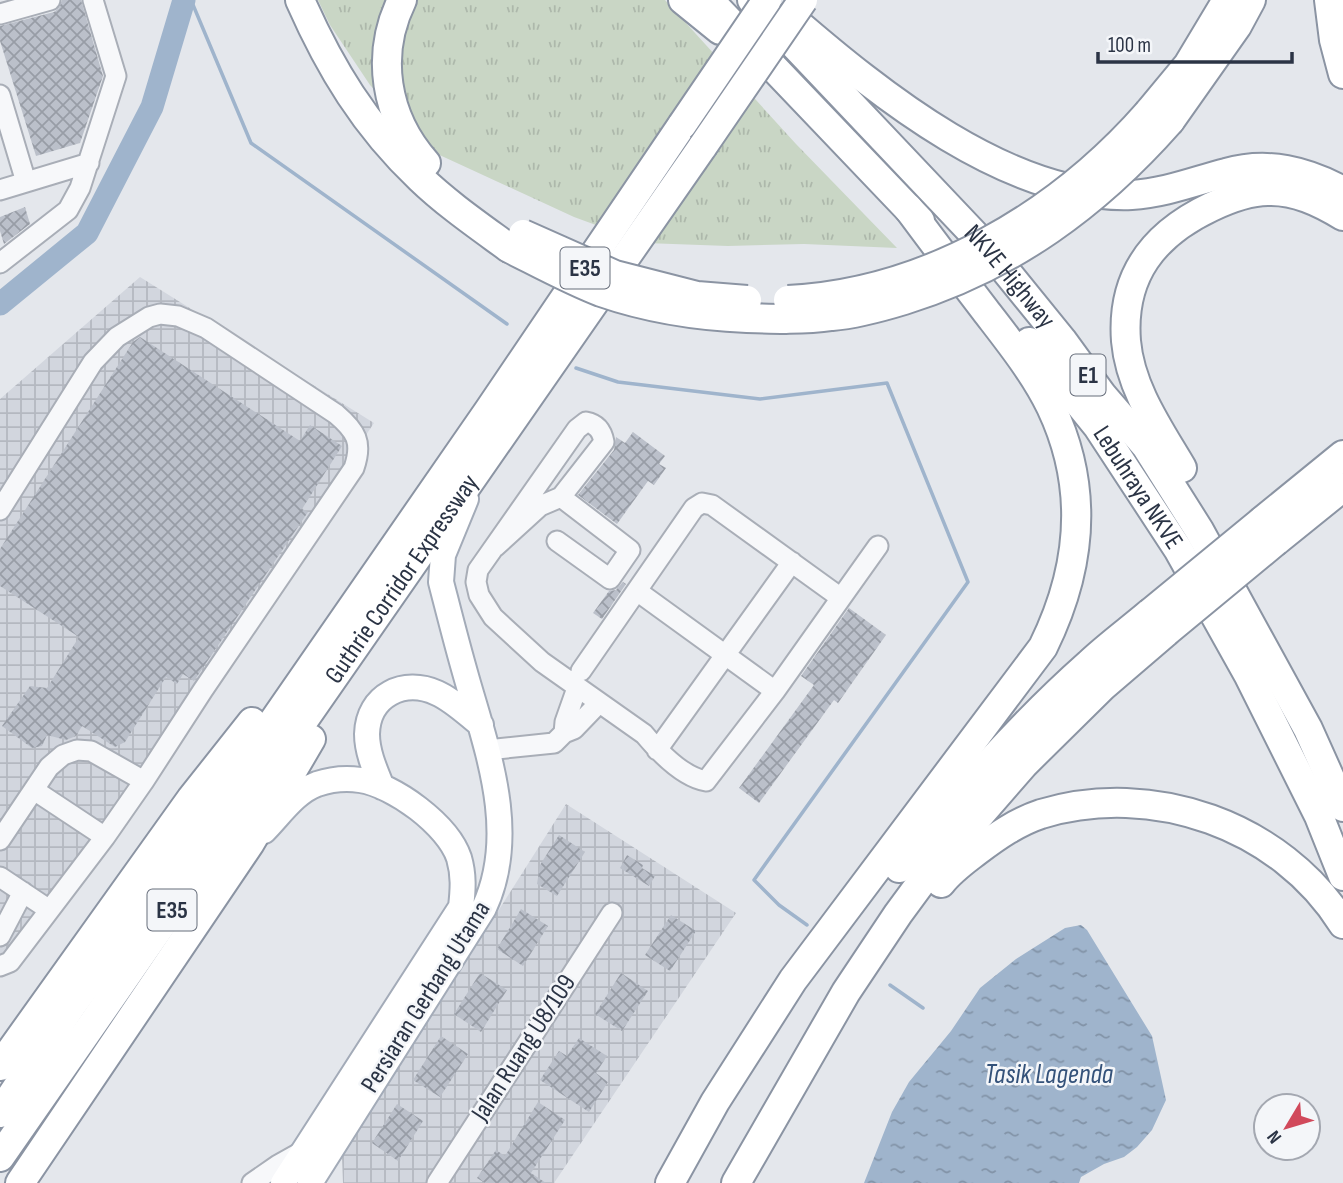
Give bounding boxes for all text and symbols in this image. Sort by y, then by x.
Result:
scale bar [1098,21,1292,65]
text: 100 m [1108,33,1151,58]
street label: NKVE Highway [958,218,1062,335]
road number: E35 [560,247,610,288]
road number: E1 [1070,354,1106,396]
street label: Lebuhraya NKVE [1086,420,1189,555]
street label: Guthrie Corridor Expressway [319,469,485,689]
road number: E35 [148,890,196,930]
street label: Persiaran Gerbang Utama [355,896,497,1098]
street label: Jalan Ruang U8/109 [465,969,583,1128]
water label: Tasik Lagenda [985,1058,1114,1091]
north arrow [1252,1092,1322,1162]
text: N [1263,1125,1287,1148]

